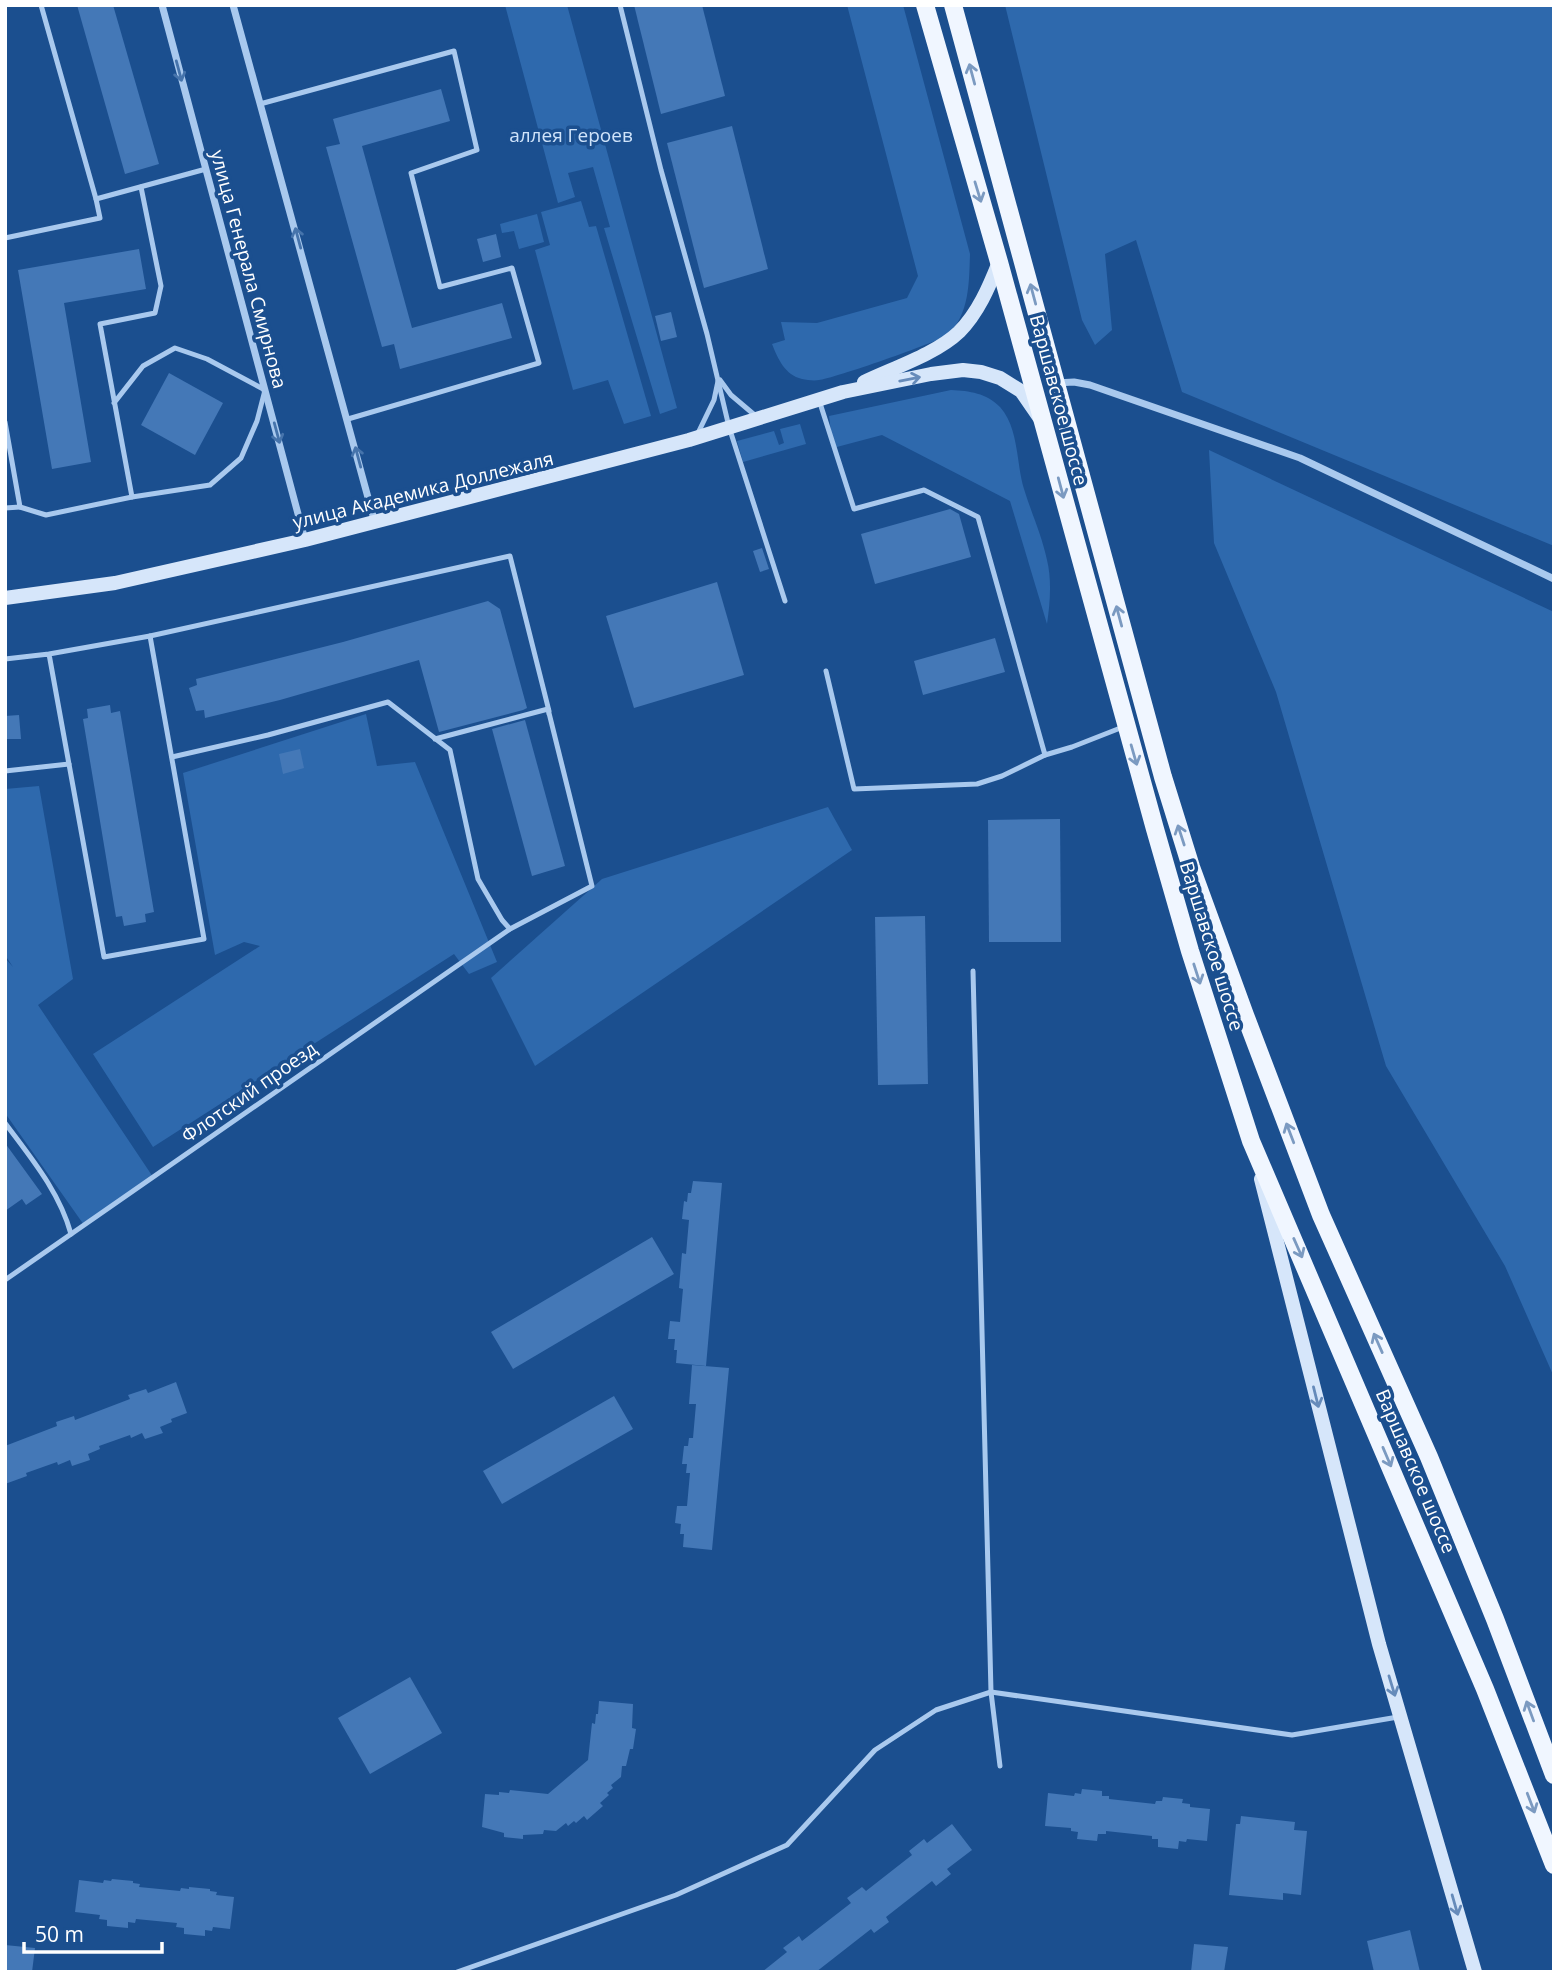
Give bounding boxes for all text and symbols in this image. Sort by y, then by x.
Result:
one-way arrow [174,60,187,82]
one-way arrow [965,63,978,86]
park label: аллея Героев [509,122,633,148]
street label: улица Генерала Смирнова [205,147,293,391]
one-way arrow [972,181,985,203]
one-way arrow [290,227,303,249]
one-way arrow [1025,283,1038,305]
street label: Варшавское шоссе [1024,312,1094,488]
one-way arrow [898,371,921,385]
one-way arrow [271,421,284,444]
street label: улица Академика Доллежаля [290,445,556,535]
one-way arrow [351,446,364,469]
one-way arrow [1055,477,1068,499]
one-way arrow [1112,605,1125,628]
one-way arrow [1128,743,1141,766]
one-way arrow [1174,824,1187,846]
street label: Варшавское шоссе [1174,858,1250,1034]
one-way arrow [1192,962,1205,984]
street label: Флотский проезд [176,1035,322,1149]
one-way arrow [1282,1123,1295,1145]
one-way arrow [1292,1237,1305,1258]
one-way arrow [1371,1333,1384,1354]
one-way arrow [1310,1385,1323,1408]
street label: Варшавское шоссе [1370,1385,1462,1557]
one-way arrow [1382,1446,1395,1468]
one-way arrow [1386,1675,1399,1697]
one-way arrow [1523,1701,1535,1723]
one-way arrow [1525,1792,1538,1814]
one-way arrow [1450,1893,1463,1915]
scale bar [24,1910,163,1954]
text: 50 m [35,1920,84,1948]

